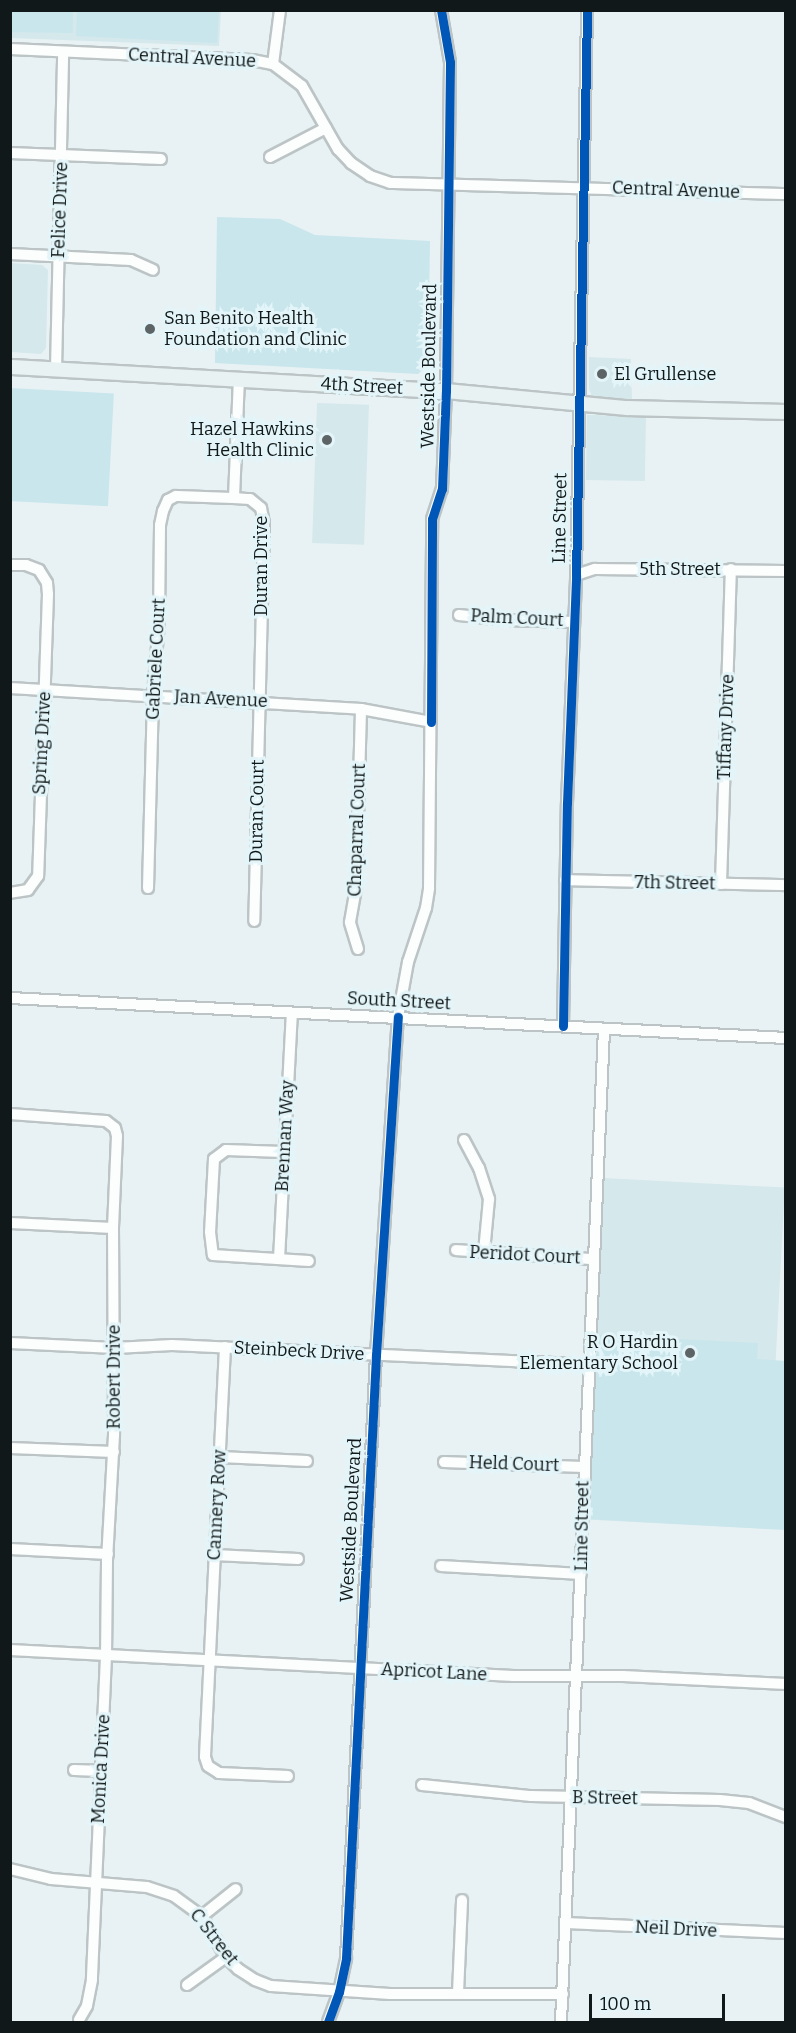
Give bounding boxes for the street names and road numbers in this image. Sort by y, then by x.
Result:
street label: Central Avenue [127,44,257,72]
street label: Felice Drive [48,161,72,259]
street label: Central Avenue [612,177,740,203]
street label: Westside Boulevard [417,283,441,449]
street label: 4th Street [320,373,404,399]
street label: Line Street [548,472,572,564]
street label: Duran Drive [250,516,272,616]
street label: 5th Street [639,558,721,580]
street label: Gabriele Court [142,598,170,720]
street label: Palm Court [470,605,564,631]
street label: Tiffany Drive [713,674,739,780]
street label: Jan Avenue [174,686,268,712]
street label: Spring Drive [29,691,55,795]
street label: Duran Court [245,759,269,863]
street label: Chaparral Court [344,763,370,897]
street label: 7th Street [634,871,716,895]
street label: South Street [346,987,452,1015]
street label: Brennan Way [271,1080,299,1192]
street label: Peridot Court [469,1241,581,1269]
street label: Robert Drive [103,1325,125,1429]
street label: Steinbeck Drive [233,1337,365,1365]
street label: Westside Boulevard [336,1437,366,1603]
street label: Cannery Row [203,1449,231,1561]
street label: Held Court [468,1452,560,1476]
street label: Line Street [570,1480,594,1572]
street label: Apricot Lane [380,1658,488,1686]
street label: Monica Drive [87,1714,115,1824]
street label: B Street [572,1787,638,1809]
street label: C Street [185,1904,243,1970]
street label: Neil Drive [634,1916,718,1942]

